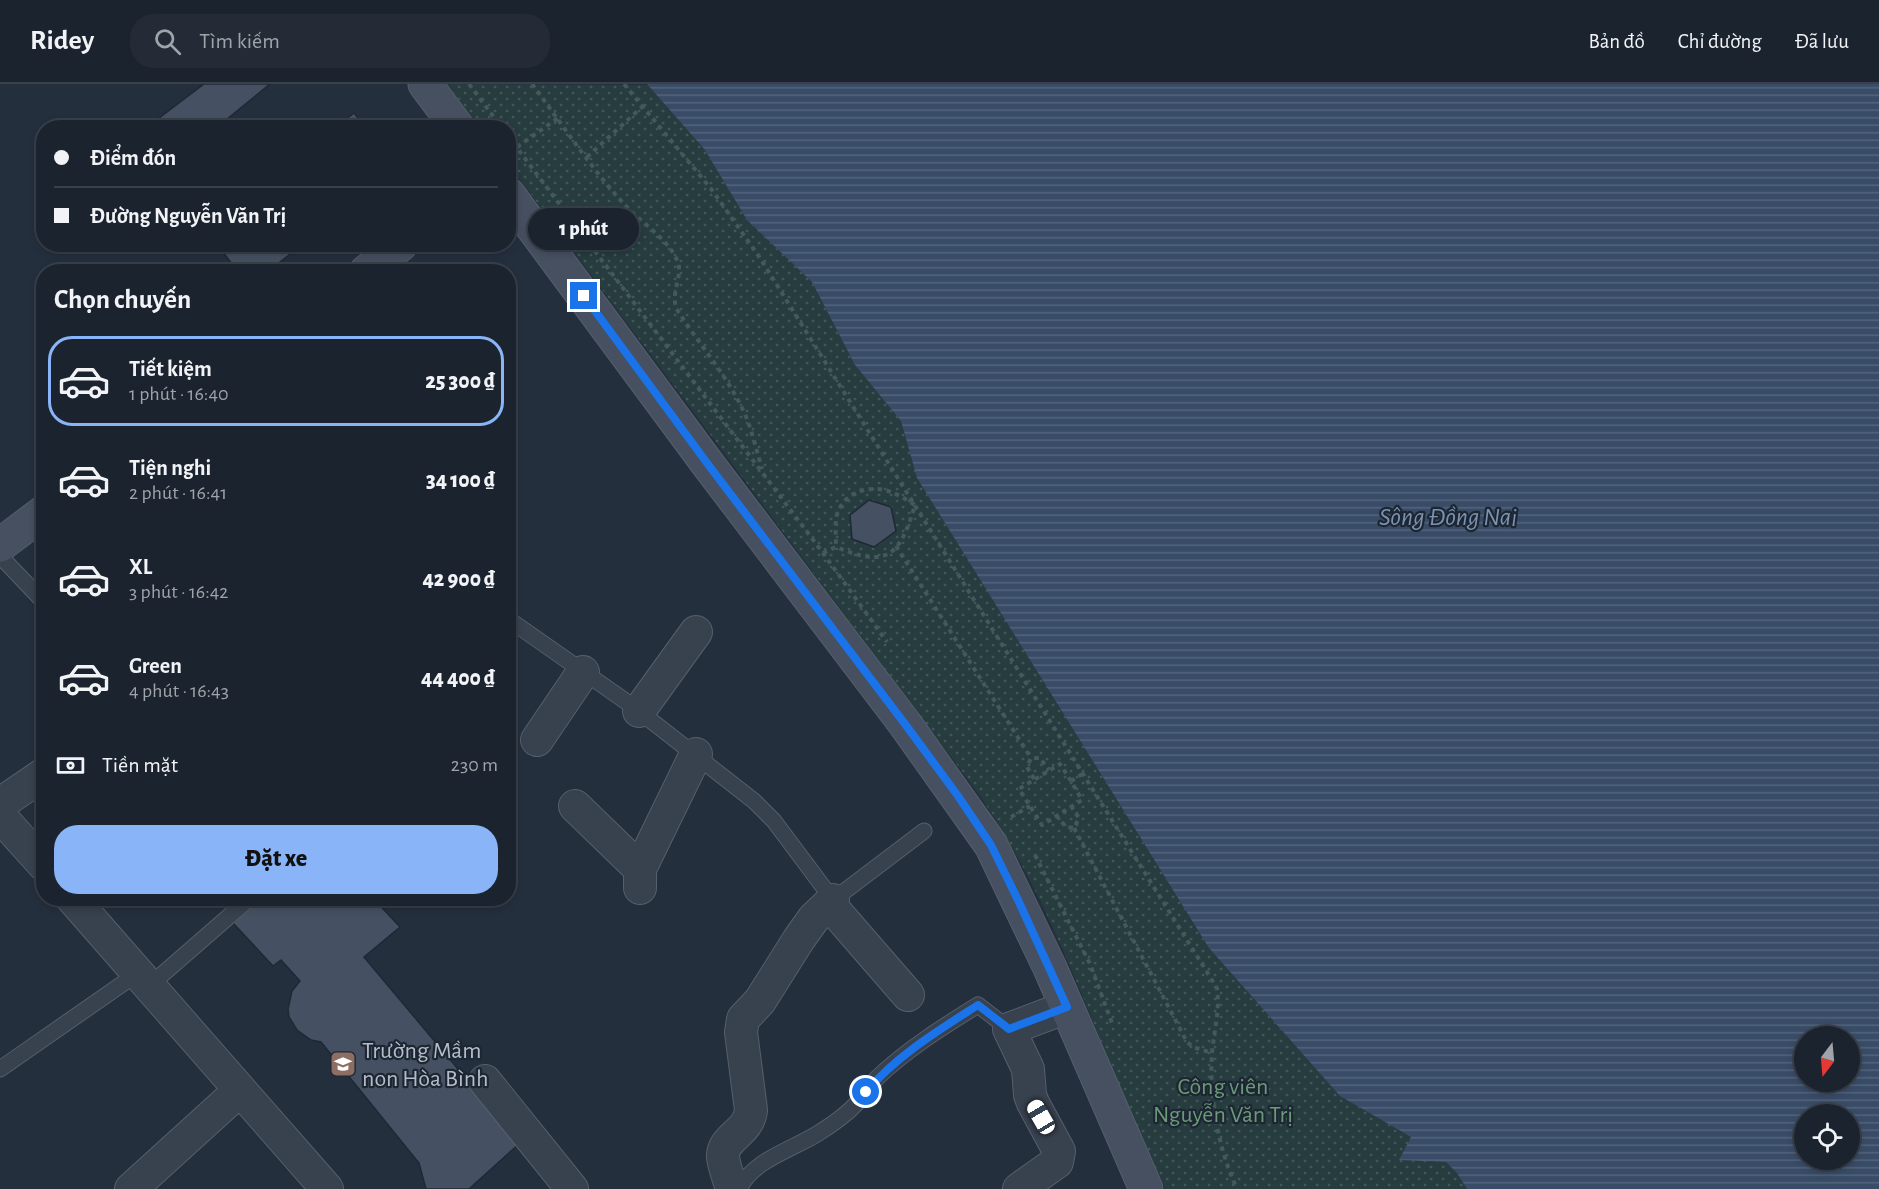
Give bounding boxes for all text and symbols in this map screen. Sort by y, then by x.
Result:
search box [130,14,550,68]
icon: search [151,25,184,58]
text: Ridey [30,27,94,55]
text: Tìm kiếm [199,30,280,52]
text: Bản đồ [1588,31,1645,52]
text: Chỉ đường [1678,31,1762,52]
text: Đã lưu [1795,31,1849,52]
text: Điểm đón [90,147,176,169]
text: Đường Nguyễn Văn Trị [90,205,286,227]
callout: 1 phút [528,209,640,251]
text: 1 phút [559,219,608,239]
route end [570,282,597,309]
text: Chọn chuyến [54,286,191,313]
icon: car [57,354,111,408]
text: Tiết kiệm [129,358,212,380]
text: 25 300 ₫ [425,370,495,392]
text: 1 phút · 16:40 [129,384,229,404]
icon: car [57,453,111,507]
text: Tiện nghi [129,457,211,479]
text: 34 100 ₫ [426,469,495,491]
text: 2 phút · 16:41 [129,483,227,503]
water label: Sông Đồng Nai [1379,504,1517,530]
icon: car [57,552,111,606]
text: XL [129,556,152,578]
text: 42 900 ₫ [422,568,495,590]
text: 3 phút · 16:42 [129,582,228,602]
icon: car [57,651,111,705]
text: Green [129,655,182,677]
text: 44 400 ₫ [421,667,495,689]
text: 4 phút · 16:43 [129,681,229,701]
icon: cash [54,749,87,782]
text: Tiền mặt [102,754,178,776]
text: 230 m [451,755,498,775]
button: Đặt xe [54,825,498,894]
north arrow [1794,1026,1860,1092]
map controls [1794,1026,1860,1170]
place label: Trường Mầm non Hòa Bình [362,1039,489,1091]
school or university icon: Trường Mầm non Hòa Bình [328,1049,358,1079]
park label: Công viên Nguyễn Văn Trị [1153,1075,1293,1127]
route start [852,1078,879,1105]
car [1024,1097,1058,1137]
button: locate [1794,1104,1860,1170]

